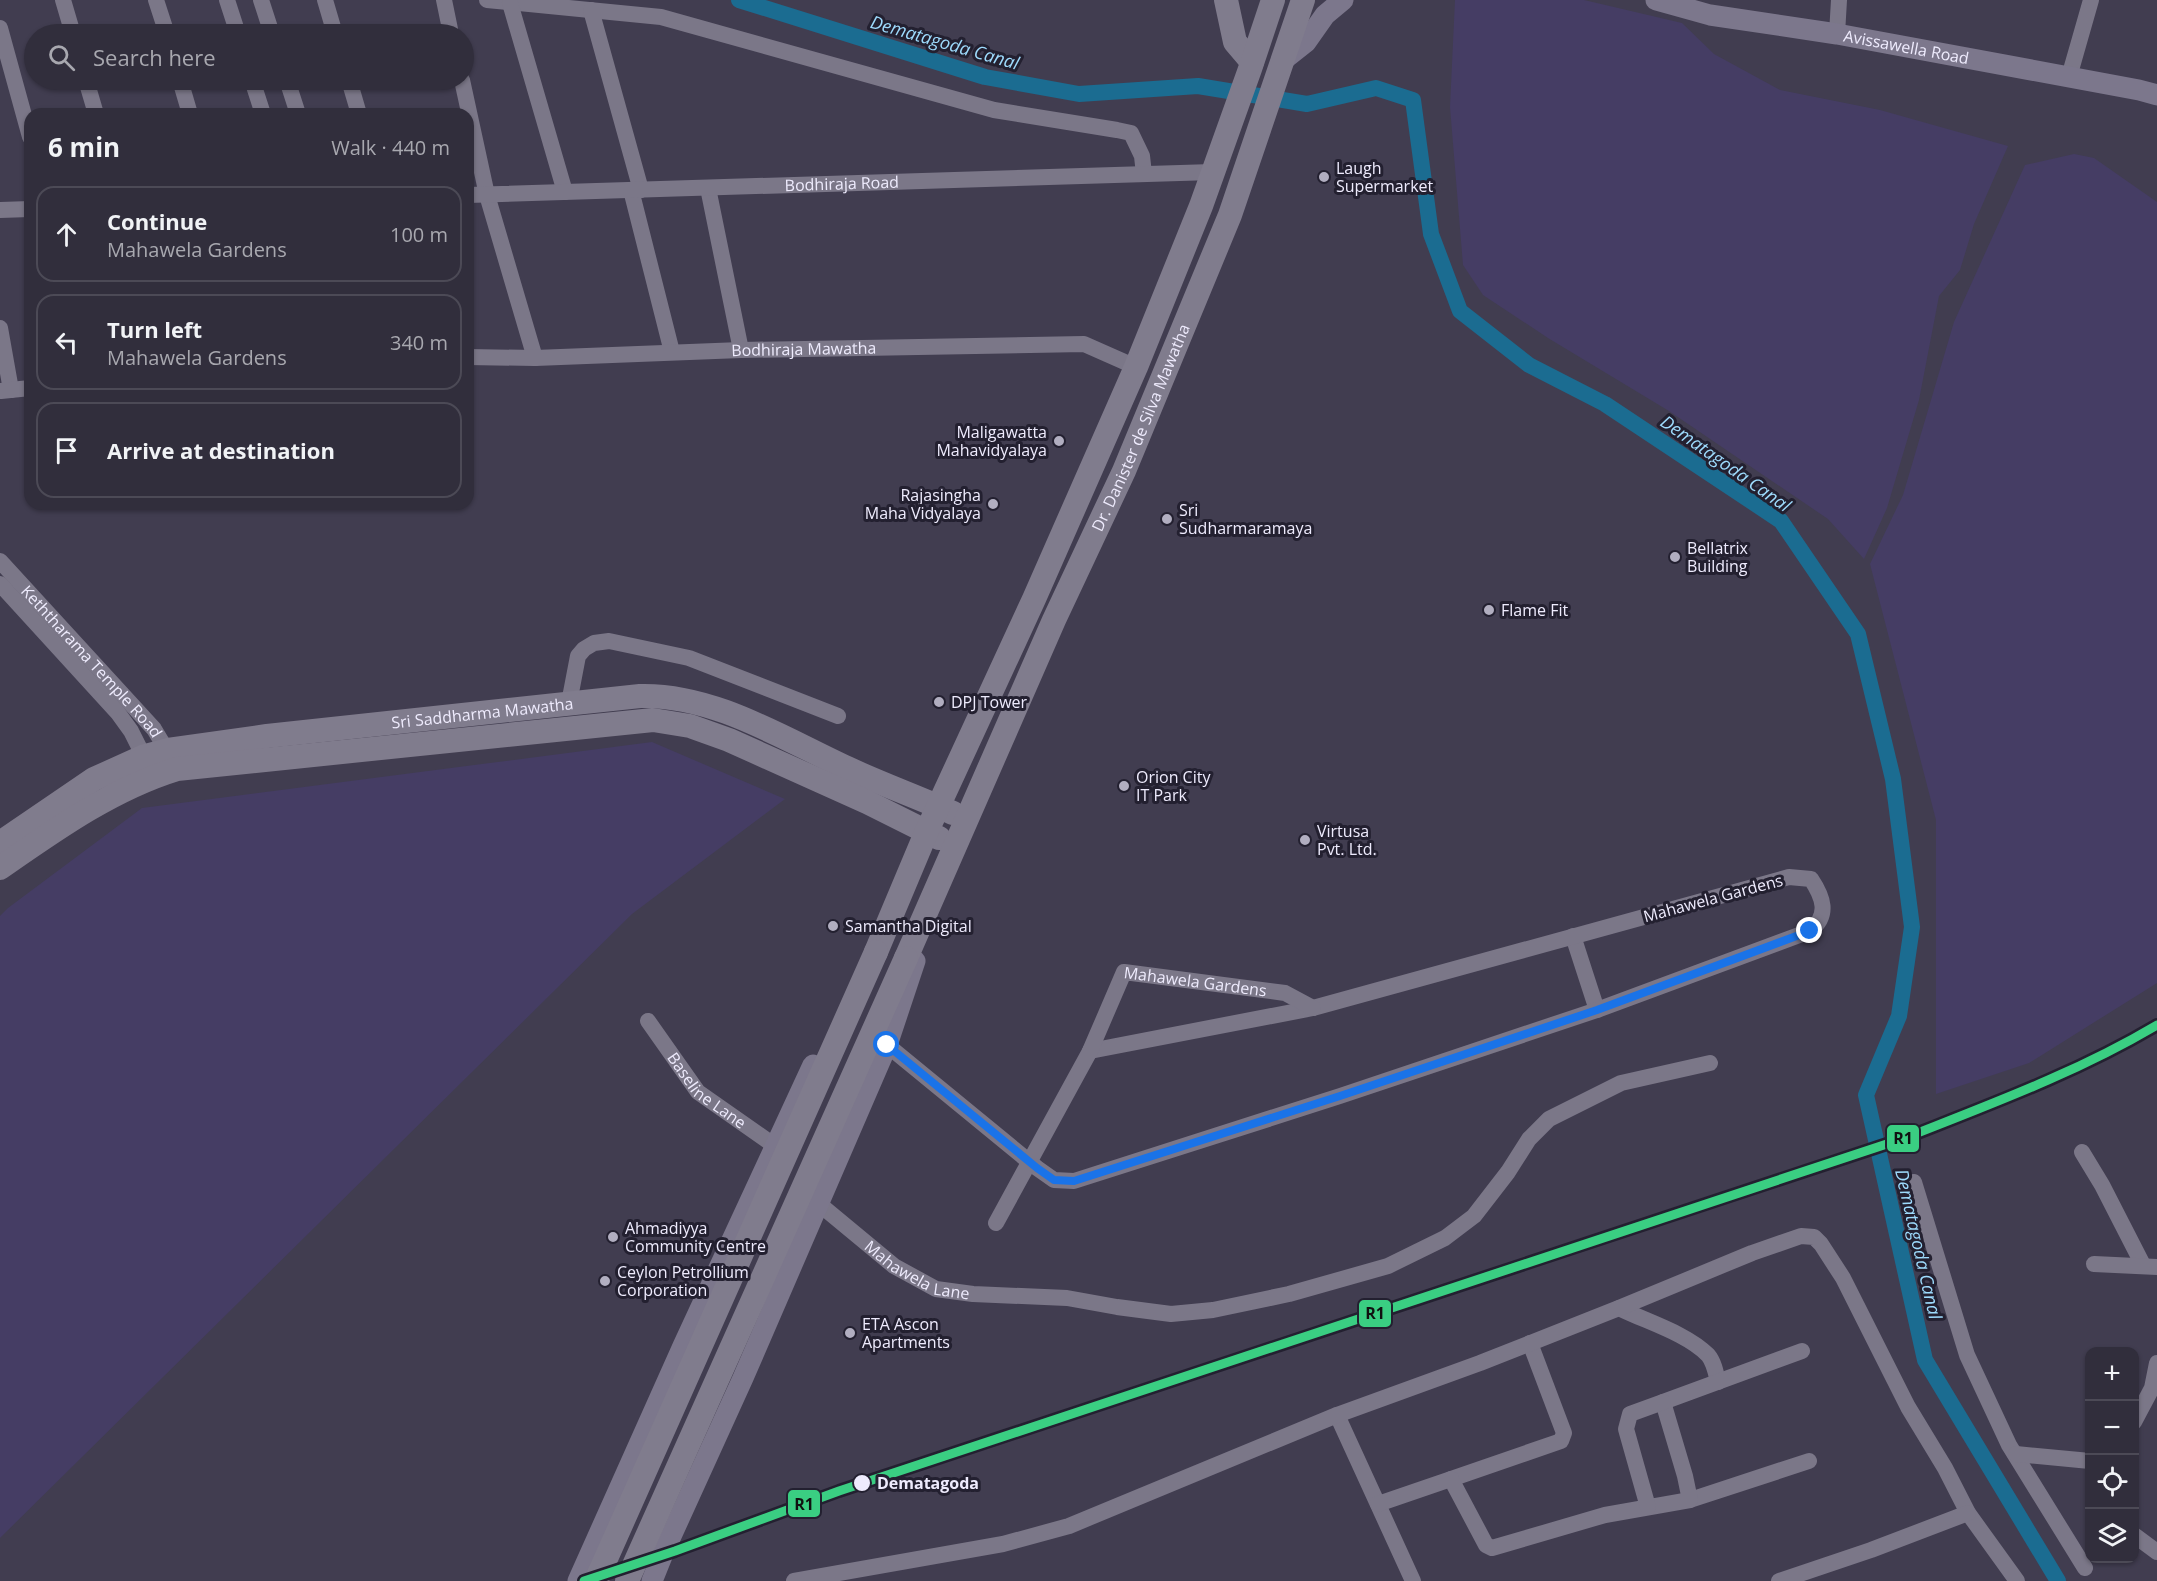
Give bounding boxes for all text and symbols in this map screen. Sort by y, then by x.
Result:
water label: Dematagoda Canal [868,9,1023,75]
search box [24,24,474,90]
street label: Avissawella Road [1842,24,1971,69]
icon: search [45,41,78,74]
text: Search here [93,42,216,72]
text: 6 min [48,129,120,165]
text: Walk · 440 m [331,134,450,161]
place label: Laugh Supermarket [1336,157,1434,197]
marker: Laugh Supermarket [1317,170,1331,184]
street label: Bodhiraja Road [784,171,899,196]
text: Continue [107,206,207,236]
icon: ahead [50,218,83,251]
text: 100 m [390,221,448,248]
text: Mahawela Gardens [107,236,287,263]
text: Turn left [107,314,202,344]
street label: Dr. Danister de Silva Mawatha [1086,321,1195,535]
icon: left [50,326,83,359]
text: 340 m [390,329,448,356]
street label: Bodhiraja Mawatha [731,337,877,361]
text: Mahawela Gardens [107,344,287,371]
water label: Dematagoda Canal [1656,409,1796,517]
place label: Maligawatta Mahavidyalaya [936,421,1047,461]
icon: arrive [50,434,83,467]
marker: Maligawatta Mahavidyalaya [1052,434,1066,448]
text: Arrive at destination [107,435,335,465]
place label: Rajasingha Maha Vidyalaya [865,484,981,524]
marker: Rajasingha Maha Vidyalaya [986,497,1000,511]
place label: Sri Sudharmaramaya [1179,499,1312,539]
marker: Sri Sudharmaramaya [1160,512,1174,526]
place label: Bellatrix Building [1687,537,1749,577]
marker: Bellatrix Building [1668,550,1682,564]
street label: Keththarama Temple Road [16,580,168,742]
place label: Flame Fit [1501,599,1568,621]
marker: Flame Fit [1482,603,1496,617]
place label: DPJ Tower [951,691,1028,713]
street label: Sri Saddharma Mawatha [390,692,574,734]
marker: DPJ Tower [932,695,946,709]
place label: Orion City IT Park [1136,766,1211,806]
marker: Orion City IT Park [1117,779,1131,793]
place label: Virtusa Pvt. Ltd. [1317,820,1377,860]
marker: Virtusa Pvt. Ltd. [1298,833,1312,847]
street label: Mahawela Gardens [1641,869,1785,927]
place label: Samantha Digital [845,915,972,937]
route end [1796,917,1822,943]
marker: Samantha Digital [826,919,840,933]
street label: Mahawela Gardens [1123,961,1268,1002]
route start [873,1031,899,1057]
street label: Baseline Lane [662,1048,751,1134]
line badge: R1 [1886,1124,1920,1153]
text: R1 [1893,1127,1913,1149]
water label: Dematagoda Canal [1890,1166,1948,1322]
place label: Ahmadiyya Community Centre [625,1217,766,1257]
marker: Ahmadiyya Community Centre [606,1230,620,1244]
street label: Mahawela Lane [860,1235,971,1304]
place label: Ceylon Petrollium Corporation [617,1261,749,1301]
marker: Ceylon Petrollium Corporation [598,1274,612,1288]
line badge: R1 [1358,1299,1392,1328]
text: R1 [1365,1302,1385,1324]
place label: ETA Ascon Apartments [862,1313,950,1353]
marker: ETA Ascon Apartments [843,1326,857,1340]
map controls [2085,1347,2139,1563]
button: + [2085,1347,2139,1401]
button: − [2085,1401,2139,1455]
button: locate [2085,1455,2139,1509]
place label: Dematagoda [877,1472,979,1494]
marker: Dematagoda [852,1473,872,1493]
line badge: R1 [787,1489,821,1518]
text: R1 [794,1493,814,1515]
button: layers [2085,1509,2139,1563]

